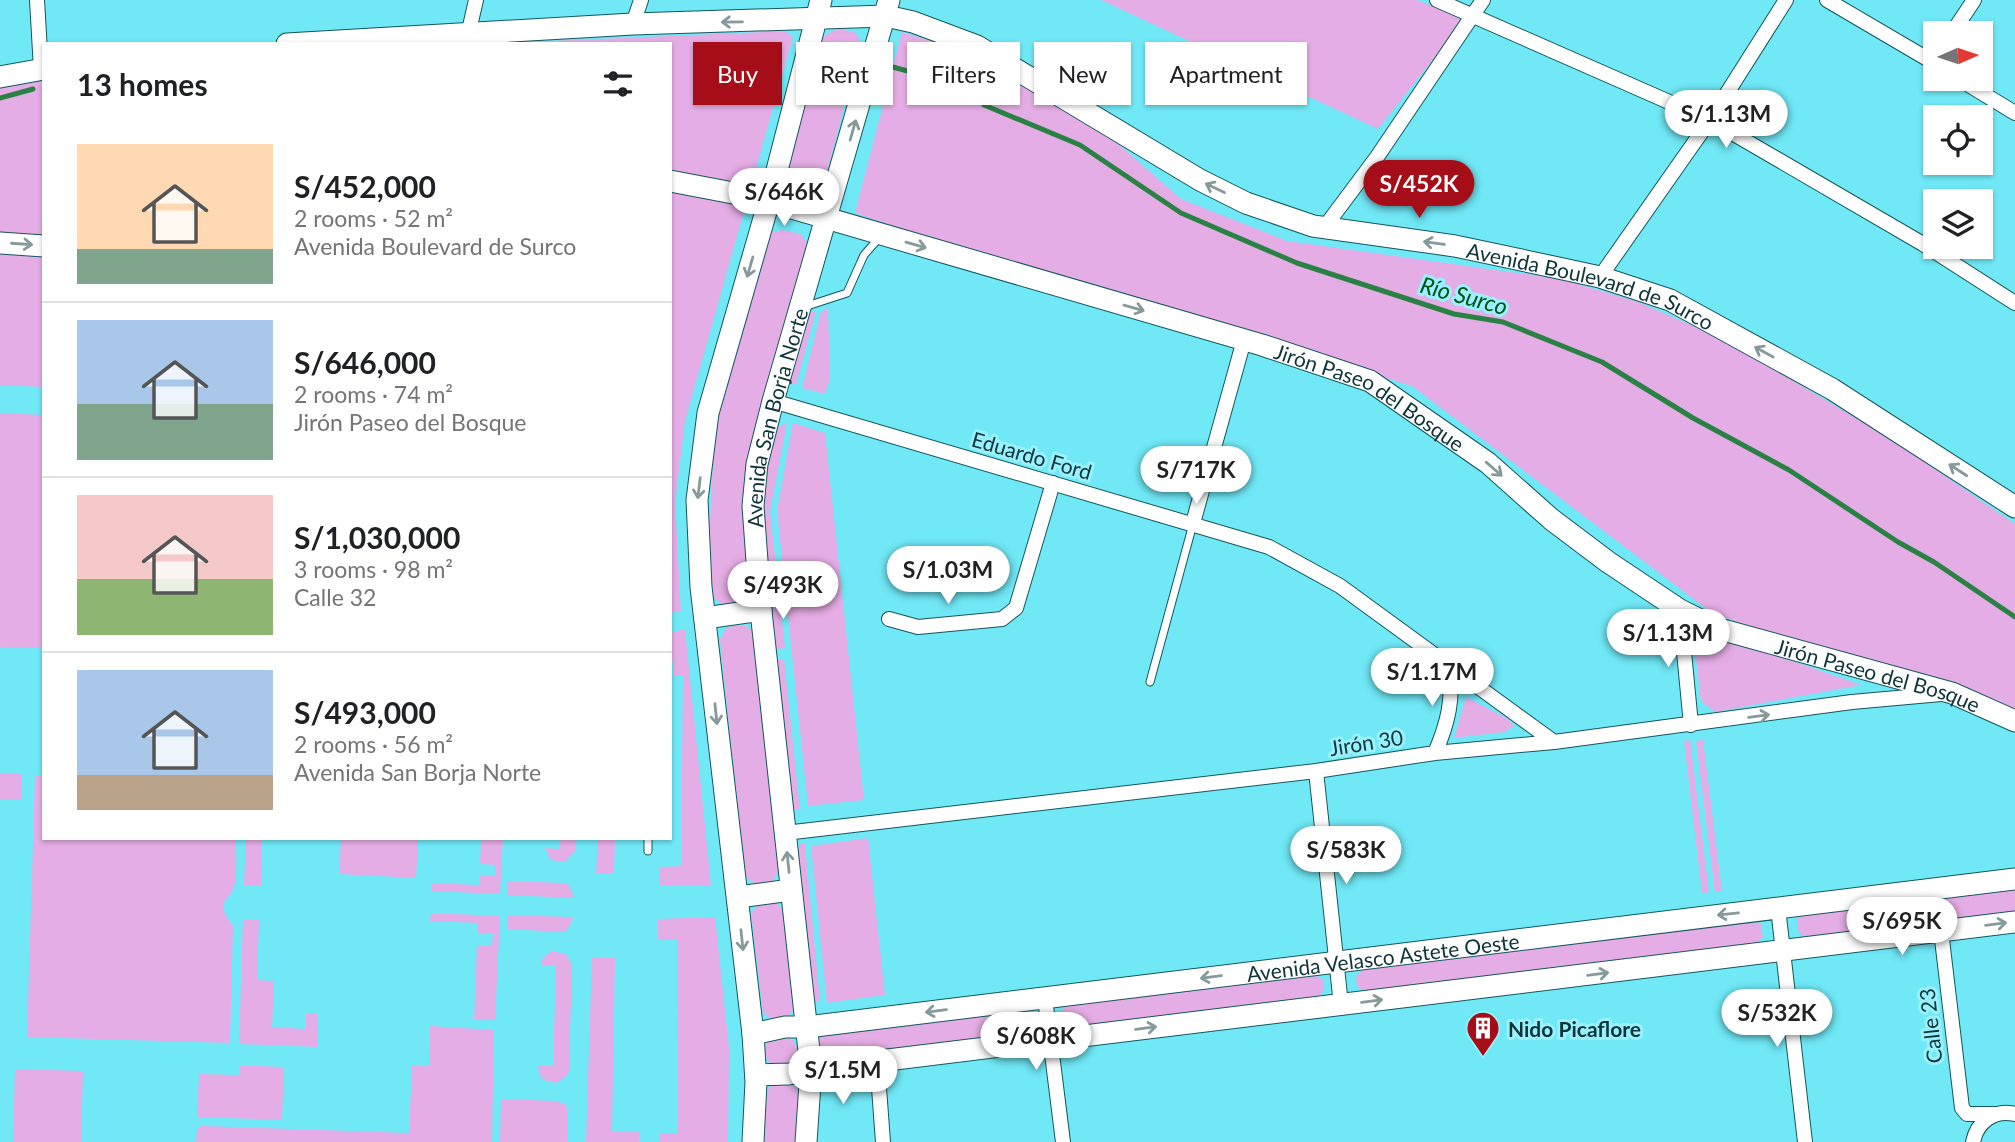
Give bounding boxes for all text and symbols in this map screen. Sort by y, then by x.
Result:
one-way arrow [720,15,743,29]
north arrow [1923,21,1993,91]
map controls [1923,21,1993,259]
chip: Buy [693,42,782,105]
chip: Rent [796,42,893,105]
chip: Filters [907,42,1020,105]
chip: New [1034,42,1131,105]
chip: Apartment [1145,42,1307,105]
icon: filters [599,65,637,103]
text: 13 homes [77,66,208,102]
pin: S/1.13M [1661,90,1791,150]
text: S/1.13M [1681,99,1771,127]
button: locate [1923,105,1993,175]
one-way arrow [847,119,860,142]
pin: S/452K [1362,160,1476,220]
text: S/452,000 [294,168,436,204]
pin: S/646K [727,168,841,228]
text: S/452K [1379,169,1459,197]
icon: home [133,172,217,256]
text: S/646K [744,177,824,205]
one-way arrow [1205,180,1226,194]
button: layers [1923,189,1993,259]
text: 2 rooms · 52 m² [294,204,453,232]
text: Avenida Boulevard de Surco [294,232,576,260]
street label: Avenida Boulevard de Surco [1465,236,1719,334]
one-way arrow [1423,237,1446,250]
one-way arrow [10,238,33,251]
one-way arrow [905,239,927,252]
one-way arrow [742,256,755,278]
water label: Río Surco [1417,270,1511,320]
one-way arrow [1123,303,1145,316]
street label: Avenida San Borja Norte [740,305,812,529]
street label: Jirón Paseo del Bosque [1271,338,1470,456]
text: S/646,000 [294,344,436,380]
one-way arrow [1754,345,1774,359]
icon: home [133,348,217,432]
text: 2 rooms · 74 m² [294,380,453,408]
text: Jirón Paseo del Bosque [294,408,527,436]
street label: Eduardo Ford [969,426,1095,484]
pin: S/717K [1139,447,1253,506]
text: S/717K [1156,455,1236,483]
one-way arrow [1485,461,1503,477]
one-way arrow [1948,463,1968,477]
one-way arrow [692,476,705,499]
text: S/1,030,000 [294,519,460,555]
icon: home [133,523,217,607]
pin: S/1.03M [883,546,1013,606]
text: 3 rooms · 98 m² [294,555,453,583]
text: S/1.03M [903,555,993,583]
pin: S/493K [726,562,840,621]
text: S/493K [743,570,823,598]
text: Calle 32 [294,583,376,611]
pin: S/1.13M [1603,610,1733,669]
text: S/1.13M [1623,618,1713,646]
street label: Jirón Paseo del Bosque [1773,632,1984,717]
pin: S/1.17M [1367,648,1497,708]
text: S/1.17M [1387,657,1477,685]
text: S/493,000 [294,694,436,730]
icon: home [133,698,217,782]
one-way arrow [709,702,722,725]
one-way arrow [1747,709,1770,722]
street label: Jirón 30 [1327,724,1405,760]
text: 2 rooms · 56 m² [294,730,453,758]
text: Avenida San Borja Norte [294,758,541,786]
pin: S/583K [1289,826,1403,886]
text: S/583K [1306,835,1386,863]
one-way arrow [782,851,795,874]
pin: S/695K [1845,898,1959,957]
text: S/695K [1862,906,1942,934]
one-way arrow [1718,908,1740,921]
one-way arrow [1985,918,2007,931]
street label: Avenida Velasco Astete Oeste [1245,927,1521,986]
one-way arrow [736,928,749,951]
one-way arrow [1586,967,1609,980]
one-way arrow [1200,971,1223,984]
street label: Calle 23 [1914,987,1946,1065]
pin: S/532K [1720,990,1834,1049]
one-way arrow [1360,995,1383,1008]
text: S/532K [1737,998,1817,1026]
one-way arrow [925,1005,948,1018]
building icon: Nido Picaflore [1464,1009,1502,1058]
pin: S/608K [979,1012,1093,1072]
place label: Nido Picaflore [1508,1016,1641,1041]
text: S/608K [996,1021,1076,1049]
one-way arrow [1134,1022,1157,1035]
pin: S/1.5M [786,1046,900,1106]
text: S/1.5M [804,1055,882,1083]

